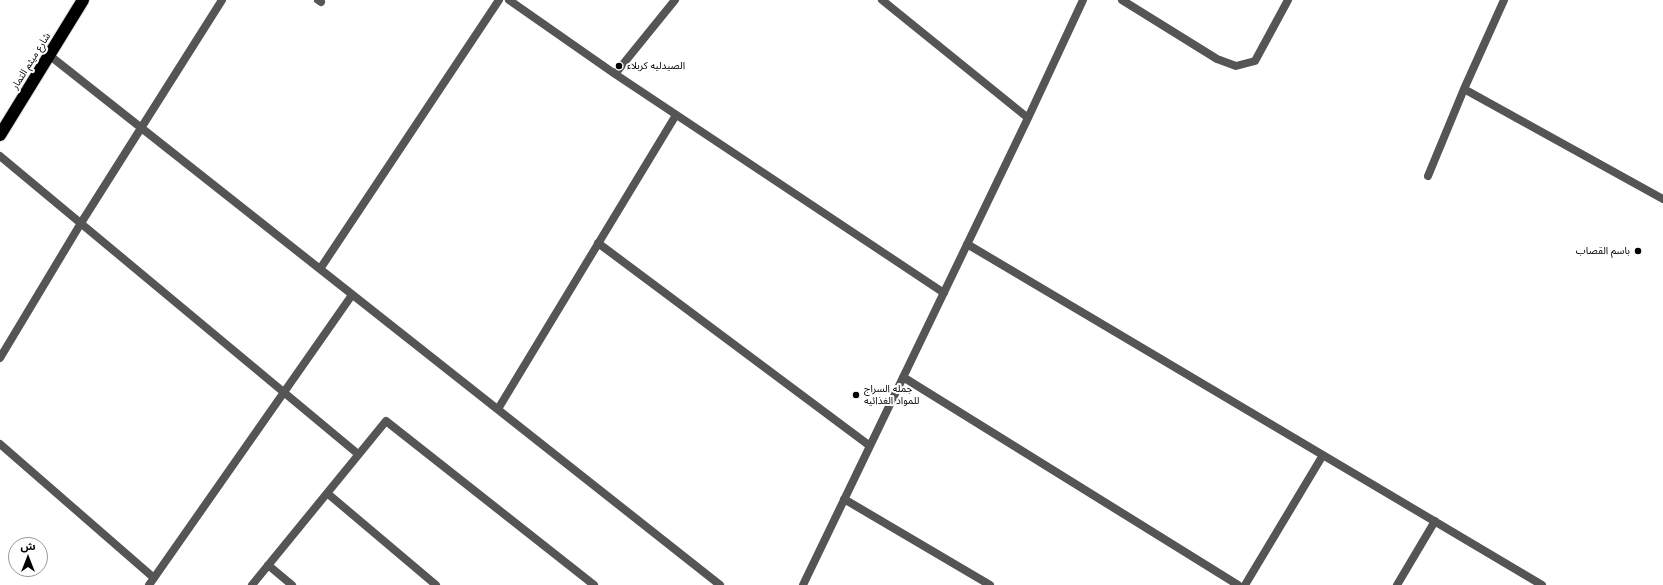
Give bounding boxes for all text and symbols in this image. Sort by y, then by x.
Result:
street label: شارع ميثم التمار [9,30,53,92]
place label: الصيدليه كربلاء [627,60,685,72]
marker: الصيدليه كربلاء [614,61,624,71]
place label: باسم القصاب [1576,245,1630,257]
marker: باسم القصاب [1633,246,1643,256]
place label: جمله السراج للمواد الغذائيه [864,383,919,406]
marker: جمله السراج للمواد الغذائيه [851,390,861,400]
north arrow [8,537,48,577]
text: ش [20,539,36,553]

